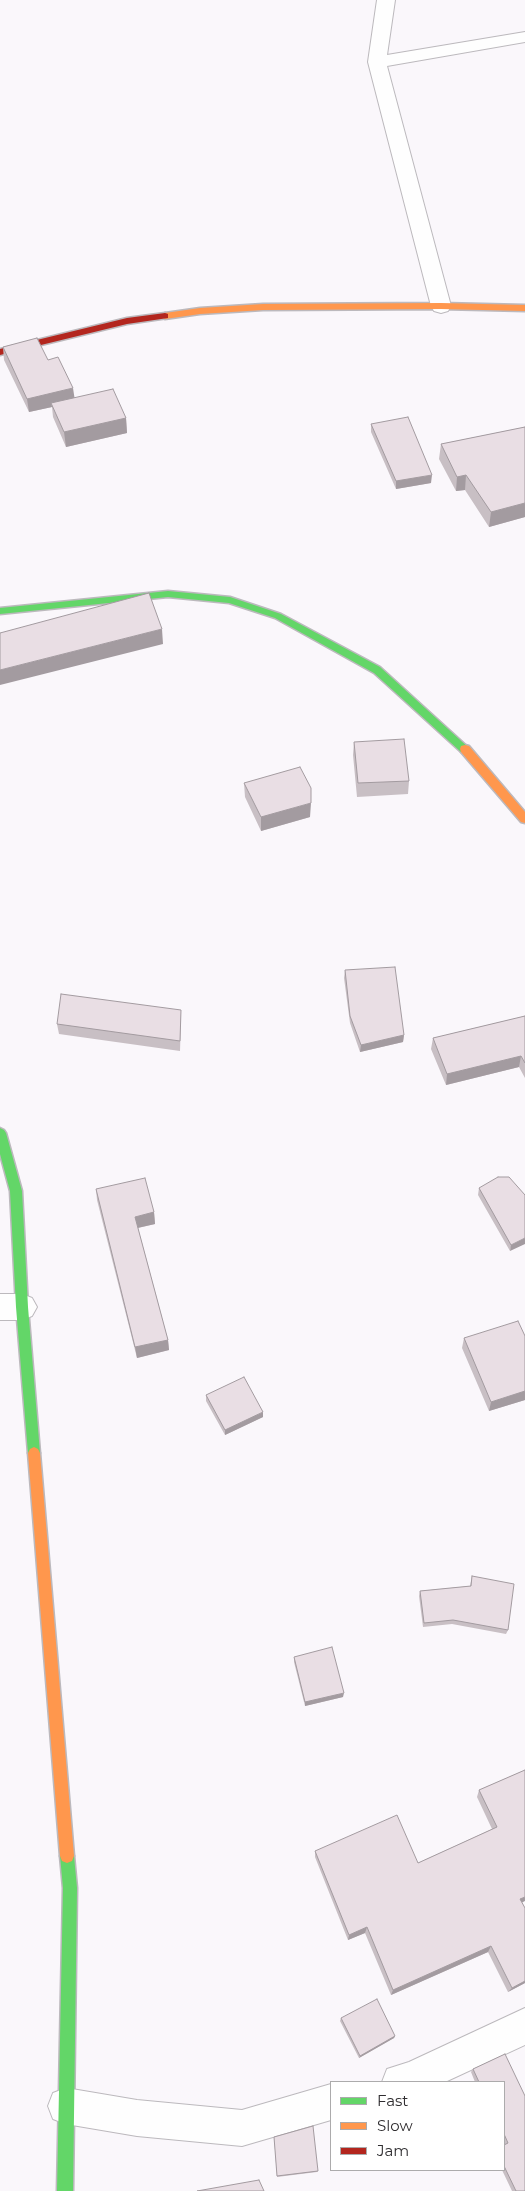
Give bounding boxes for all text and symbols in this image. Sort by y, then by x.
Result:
legend [330,2081,505,2171]
text: Fast [377,2091,408,2110]
text: Slow [377,2116,413,2135]
text: Jam [377,2141,409,2160]

